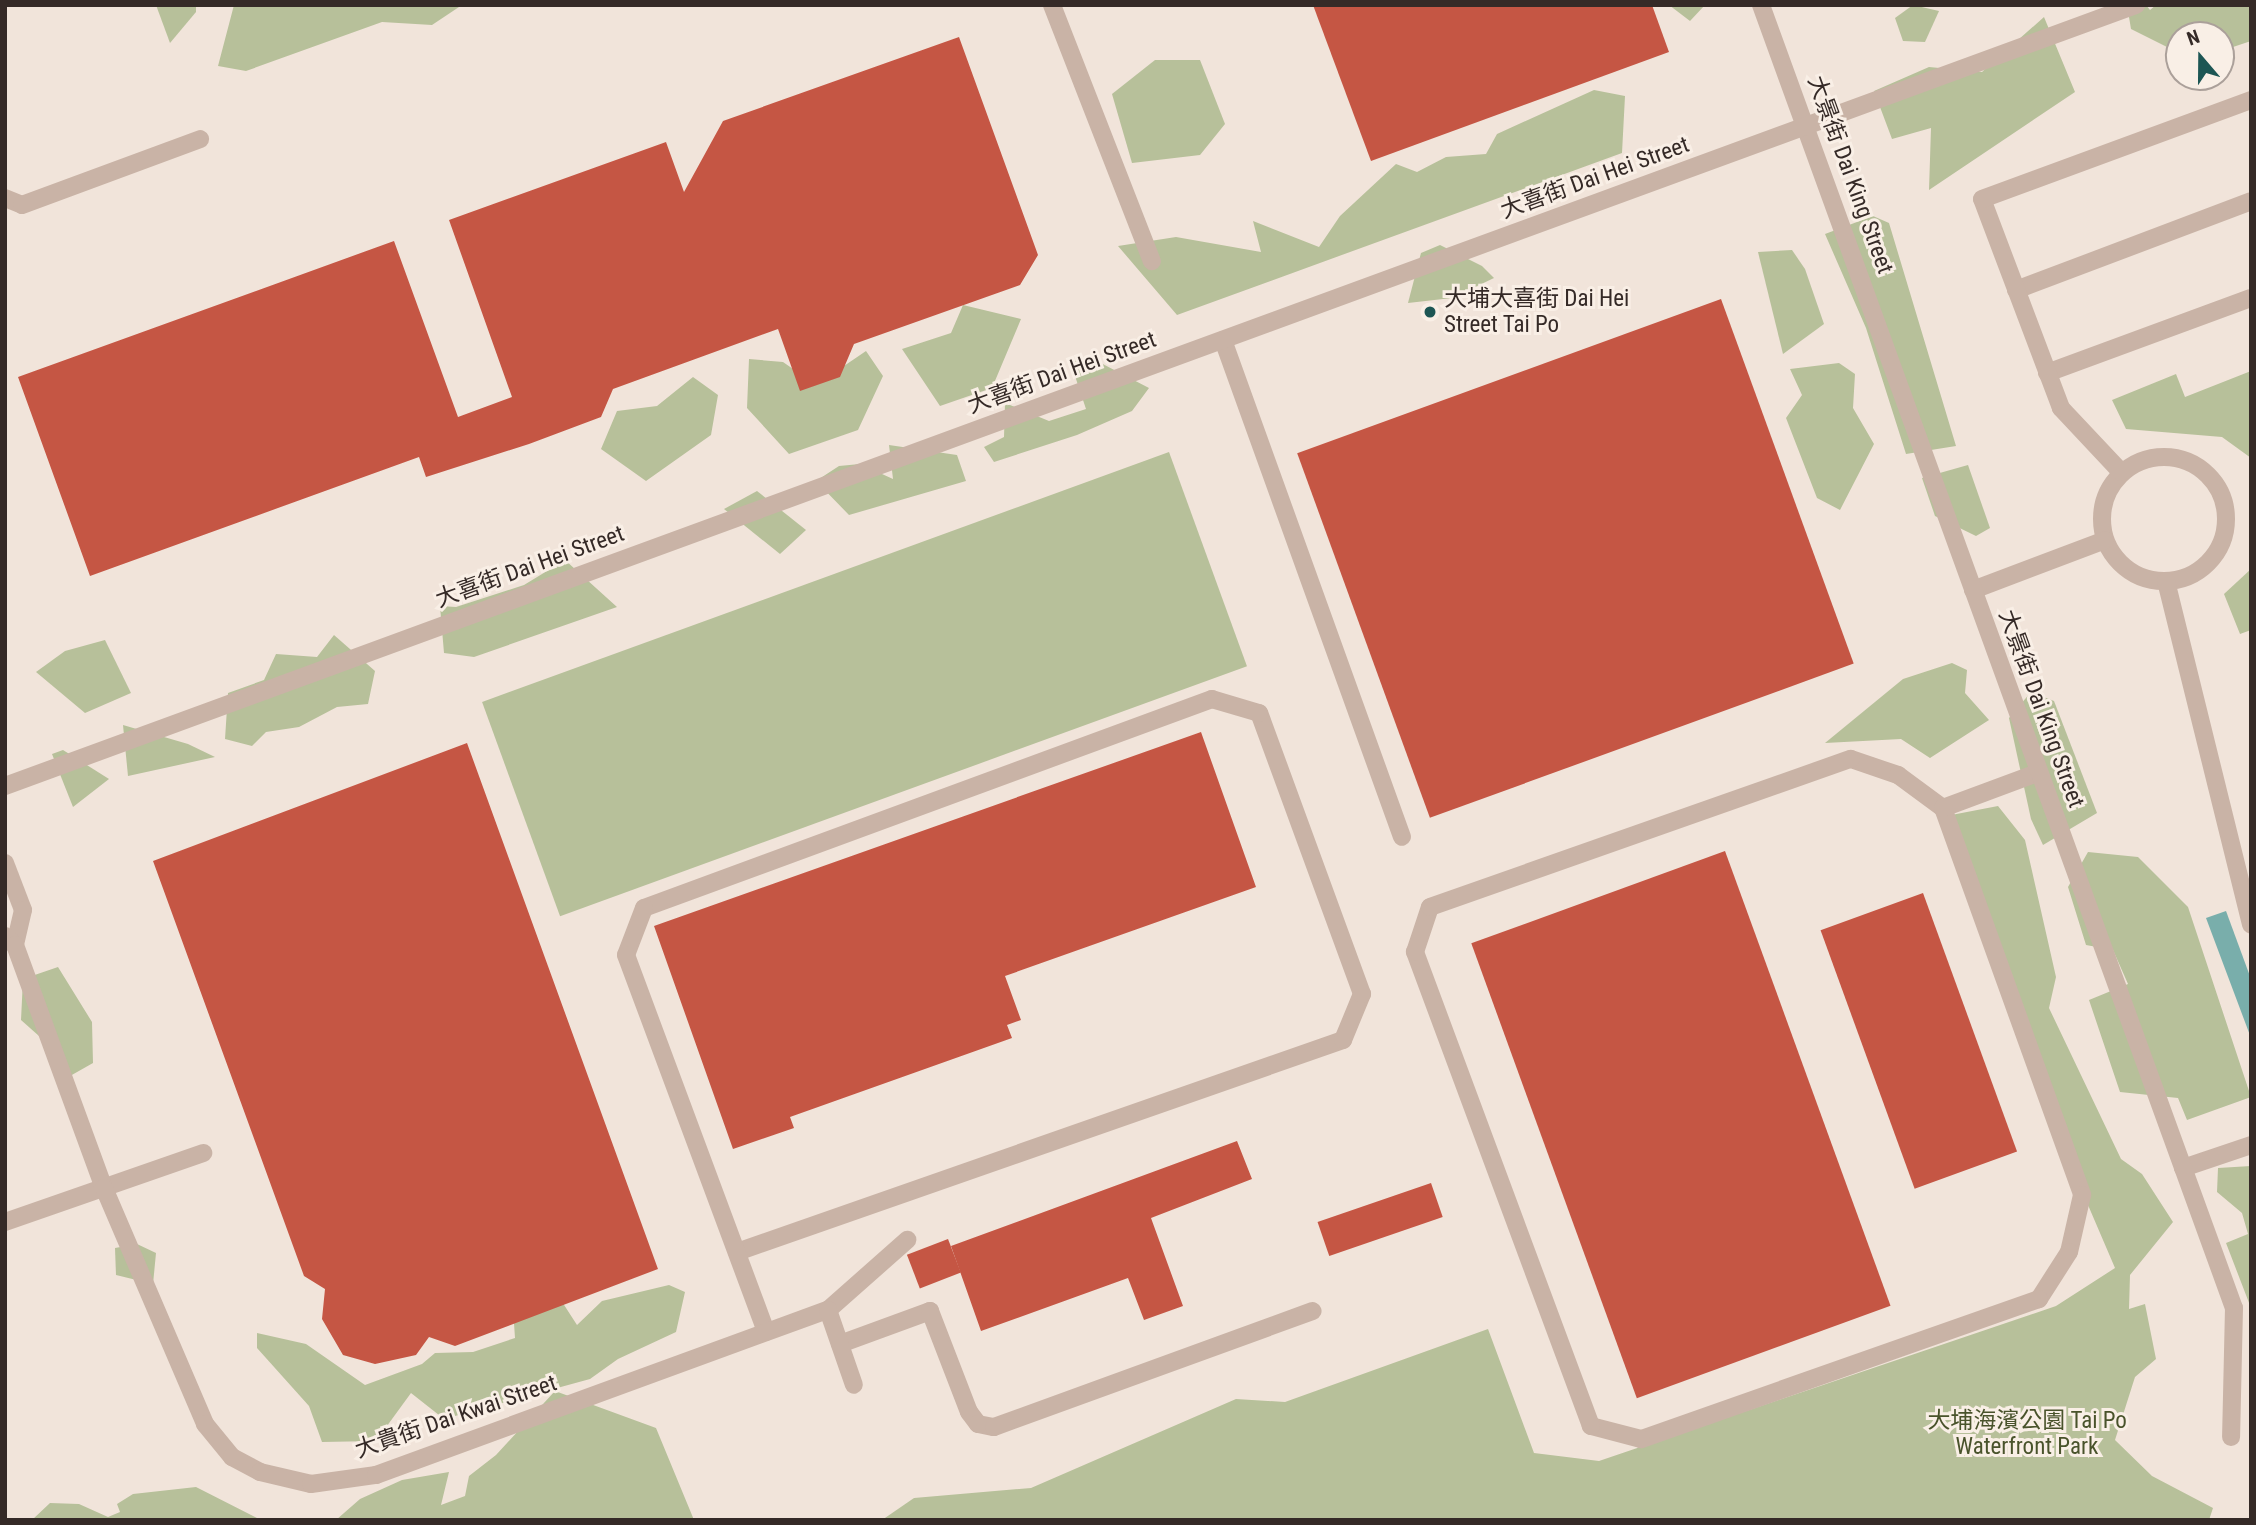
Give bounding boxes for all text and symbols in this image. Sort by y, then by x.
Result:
north arrow [2165,21,2235,91]
text: N [2184,25,2203,50]
street label: 大景街 Dai King Street [1801,72,1899,278]
street label: 大喜街 Dai Hei Street [1497,131,1693,225]
place label: 大埔大喜街 Dai Hei Street Tai Po [1444,285,1629,339]
marker: 大埔大喜街 Dai Hei Street Tai Po [1422,304,1438,320]
street label: 大喜街 Dai Hei Street [964,326,1160,420]
street label: 大喜街 Dai Hei Street [432,520,628,614]
street label: 大景街 Dai King Street [1992,606,2090,812]
street label: 大貴街 Dai Kwai Street [352,1370,560,1464]
park label: 大埔海濱公園 Tai Po Waterfront Park [1927,1407,2127,1461]

